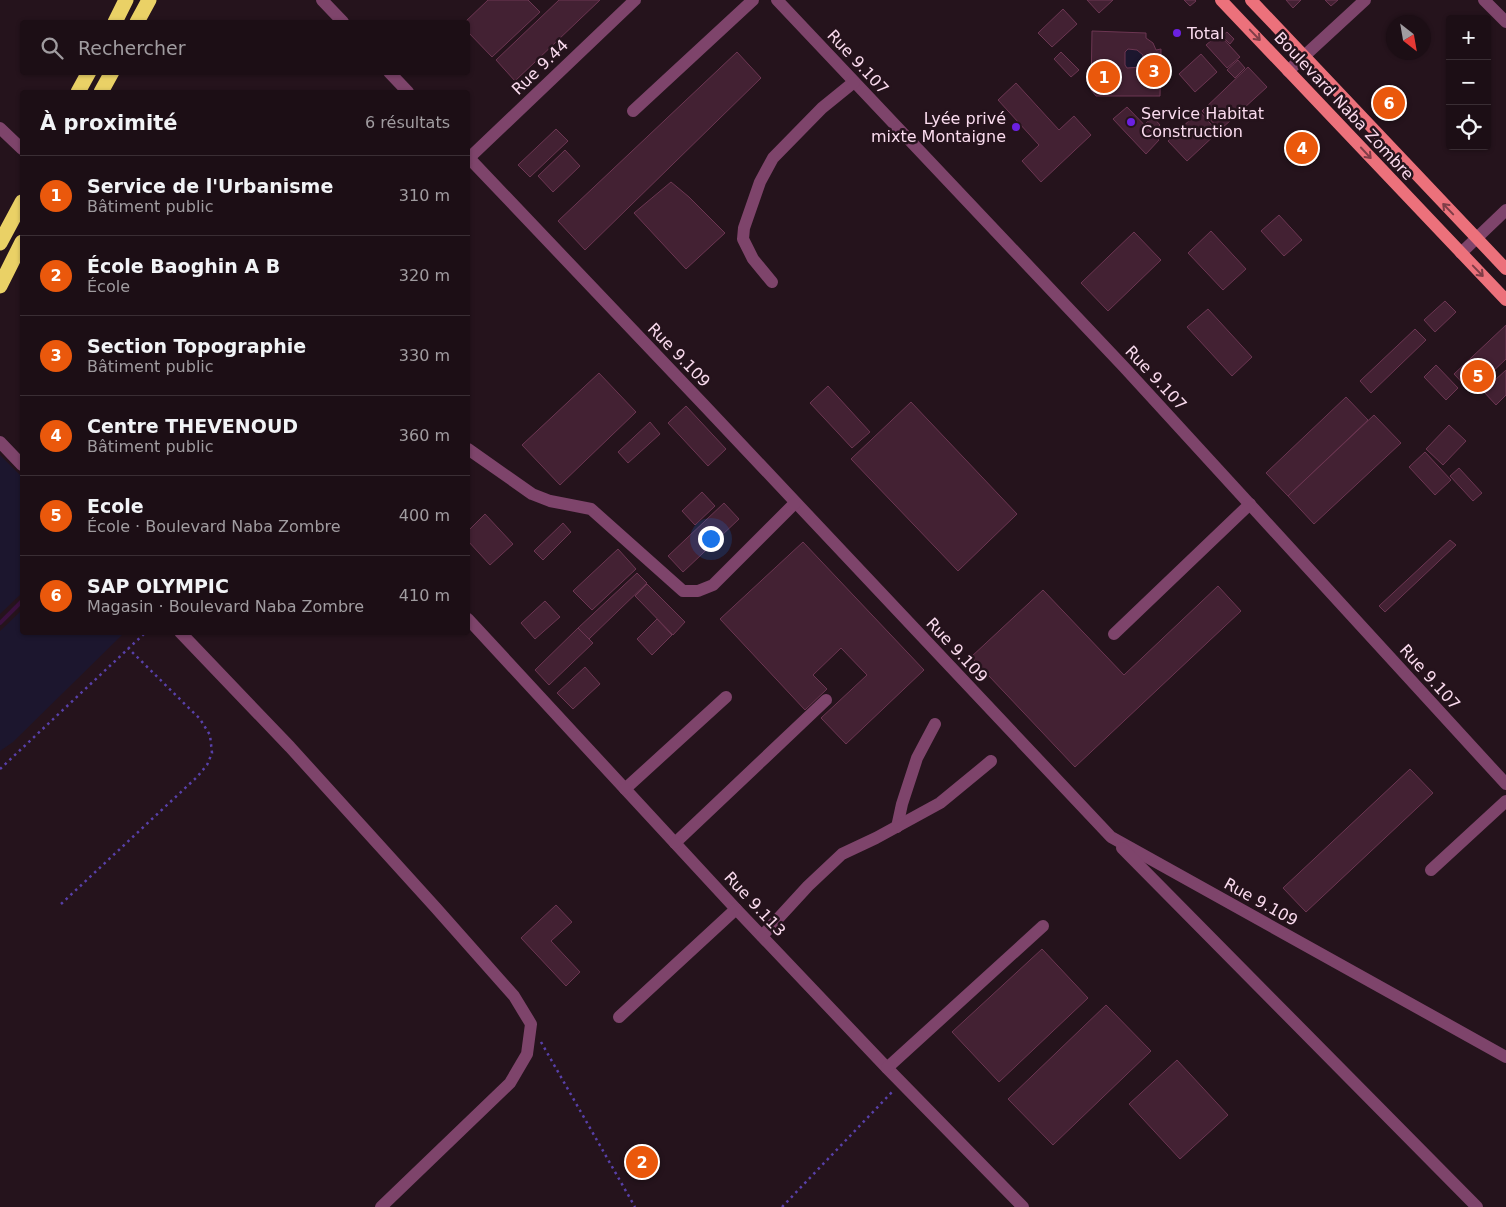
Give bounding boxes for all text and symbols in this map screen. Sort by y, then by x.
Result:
north arrow [1386,15,1431,60]
map controls [1446,15,1491,150]
button: + [1446,15,1491,60]
search box [20,20,470,75]
place label: Total [1186,24,1224,43]
street label: Rue 9.107 [823,26,893,98]
marker: Total [1171,27,1183,39]
street label: Boulevard Naba Zombre [1270,28,1418,184]
one-way arrow [1249,29,1261,42]
icon: search [38,34,66,62]
street label: Rue 9.44 [508,35,572,99]
text: Rechercher [78,37,186,59]
pin: 3 [1138,52,1170,90]
pin: 1 [1088,58,1120,96]
button: − [1446,60,1491,105]
pin: 6 [1373,84,1405,122]
place label: Service Habitat Construction [1141,104,1264,141]
button: locate [1446,105,1491,150]
place label: Lyée privé mixte Montaigne [871,109,1006,146]
text: À proximité [40,111,177,135]
text: 6 résultats [365,113,450,132]
marker: Service Habitat Construction [1125,116,1137,128]
marker: Lyée privé mixte Montaigne [1010,121,1022,133]
pin: 4 [1286,129,1318,167]
one-way arrow [1360,147,1372,160]
text: Service de l'Urbanisme [87,175,333,197]
text: 1 [50,186,62,205]
text: 310 m [399,186,450,205]
text: Bâtiment public [87,197,214,216]
one-way arrow [1443,203,1455,215]
text: École Baoghin A B [87,255,280,277]
one-way arrow [1472,265,1484,278]
text: 2 [50,266,62,285]
text: 320 m [399,266,450,285]
text: École [87,277,130,296]
street label: Rue 9.109 [644,319,714,391]
text: Section Topographie [87,335,306,357]
street label: Rue 9.107 [1121,342,1191,414]
text: 3 [50,346,62,365]
text: 330 m [399,346,450,365]
text: Bâtiment public [87,357,214,376]
pin: 5 [1462,357,1494,395]
text: Centre THEVENOUD [87,415,298,437]
text: 4 [50,426,62,445]
text: 360 m [399,426,450,445]
text: Bâtiment public [87,437,214,456]
text: Ecole [87,495,144,517]
text: 5 [50,506,62,525]
text: 400 m [399,506,450,525]
text: École · Boulevard Naba Zombre [87,517,341,536]
your location [698,526,724,552]
text: SAP OLYMPIC [87,575,229,597]
text: 6 [50,586,62,605]
text: 410 m [399,586,450,605]
text: Magasin · Boulevard Naba Zombre [87,597,364,616]
street label: Rue 9.109 [922,614,992,686]
street label: Rue 9.107 [1396,640,1464,714]
street label: Rue 9.113 [720,868,790,940]
street label: Rue 9.109 [1221,874,1301,930]
pin: 2 [626,1143,658,1181]

